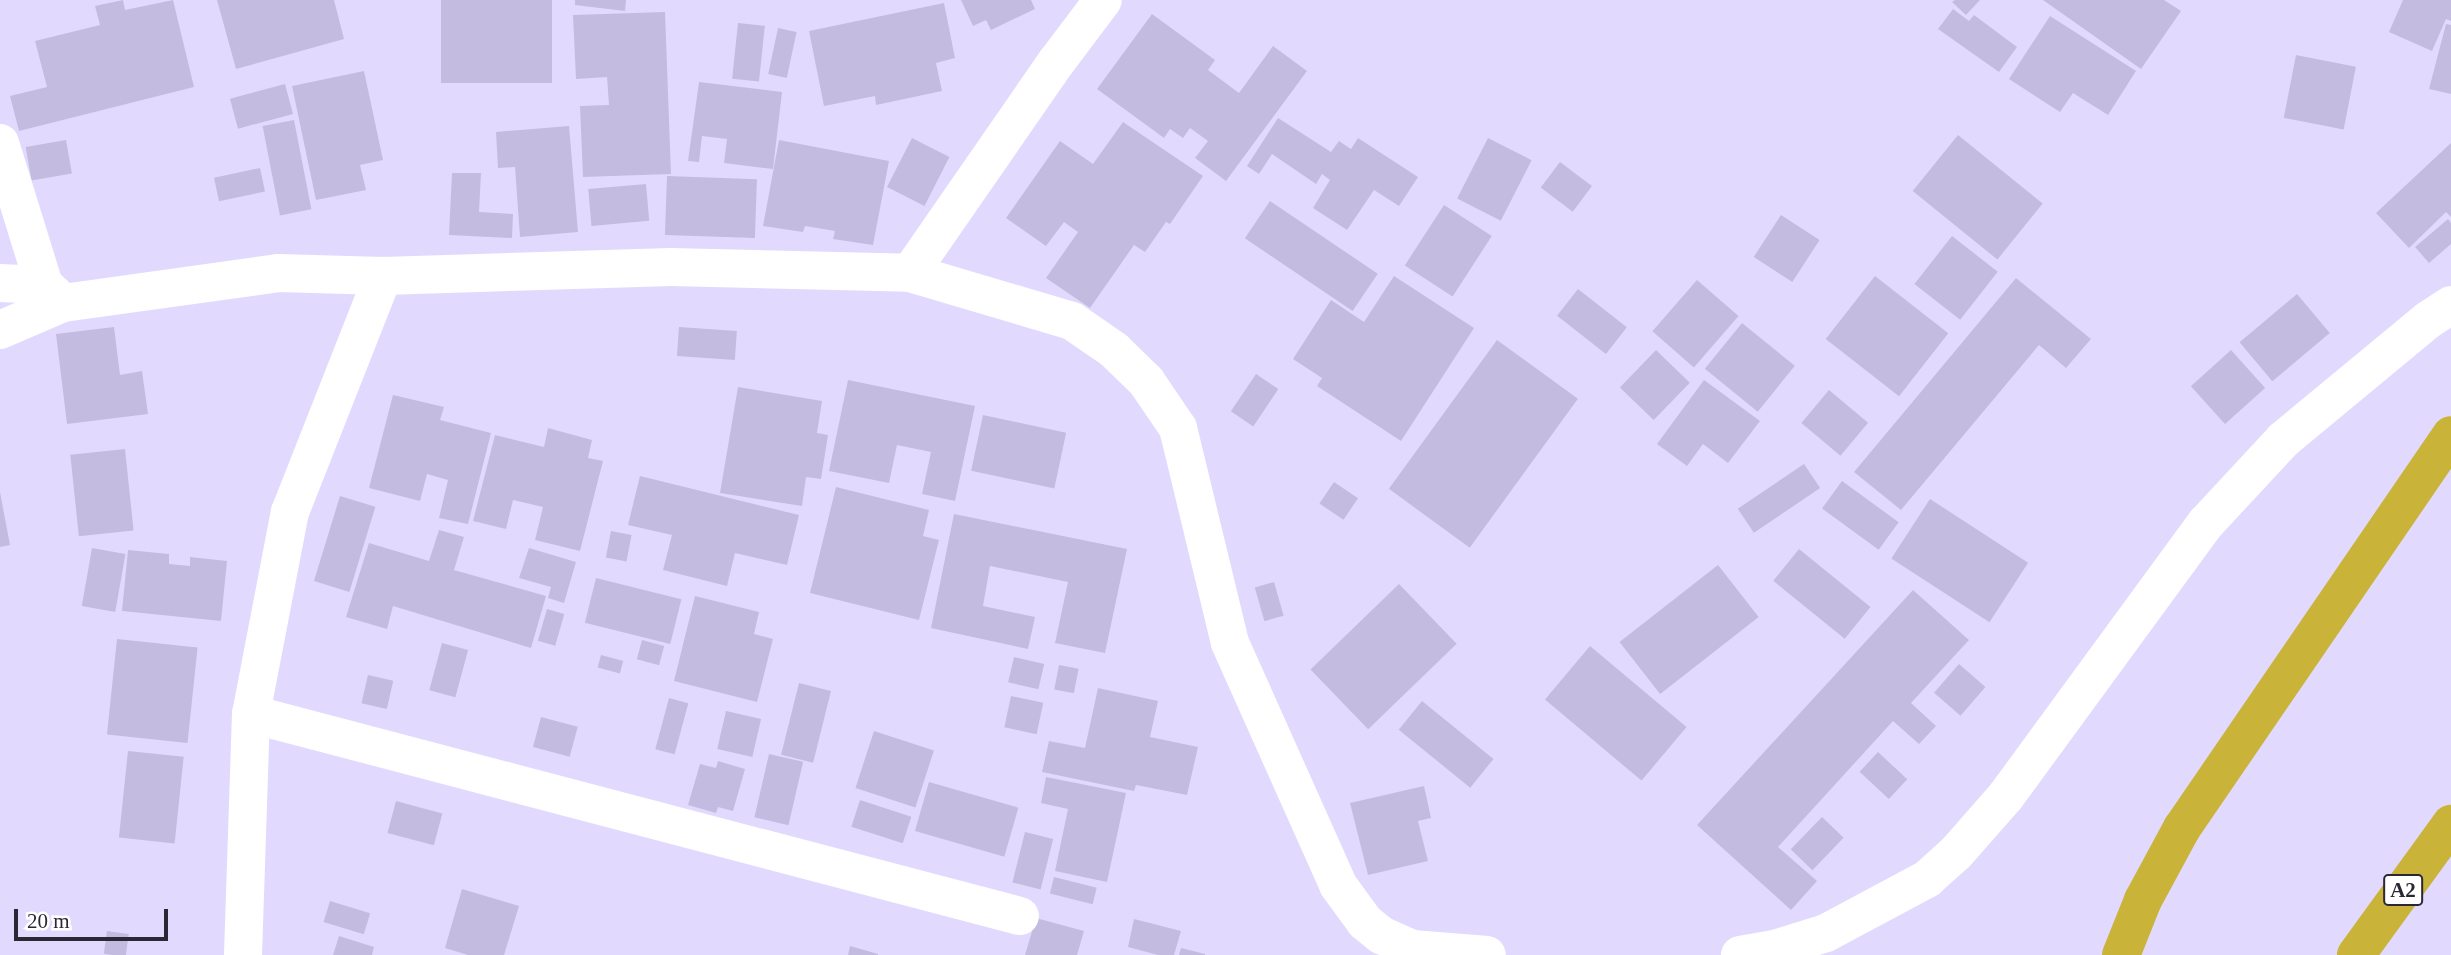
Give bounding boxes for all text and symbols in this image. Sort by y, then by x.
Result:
road number: A2 [2382,872,2424,908]
scale bar [18,895,172,939]
text: 20 m [27,909,70,933]

